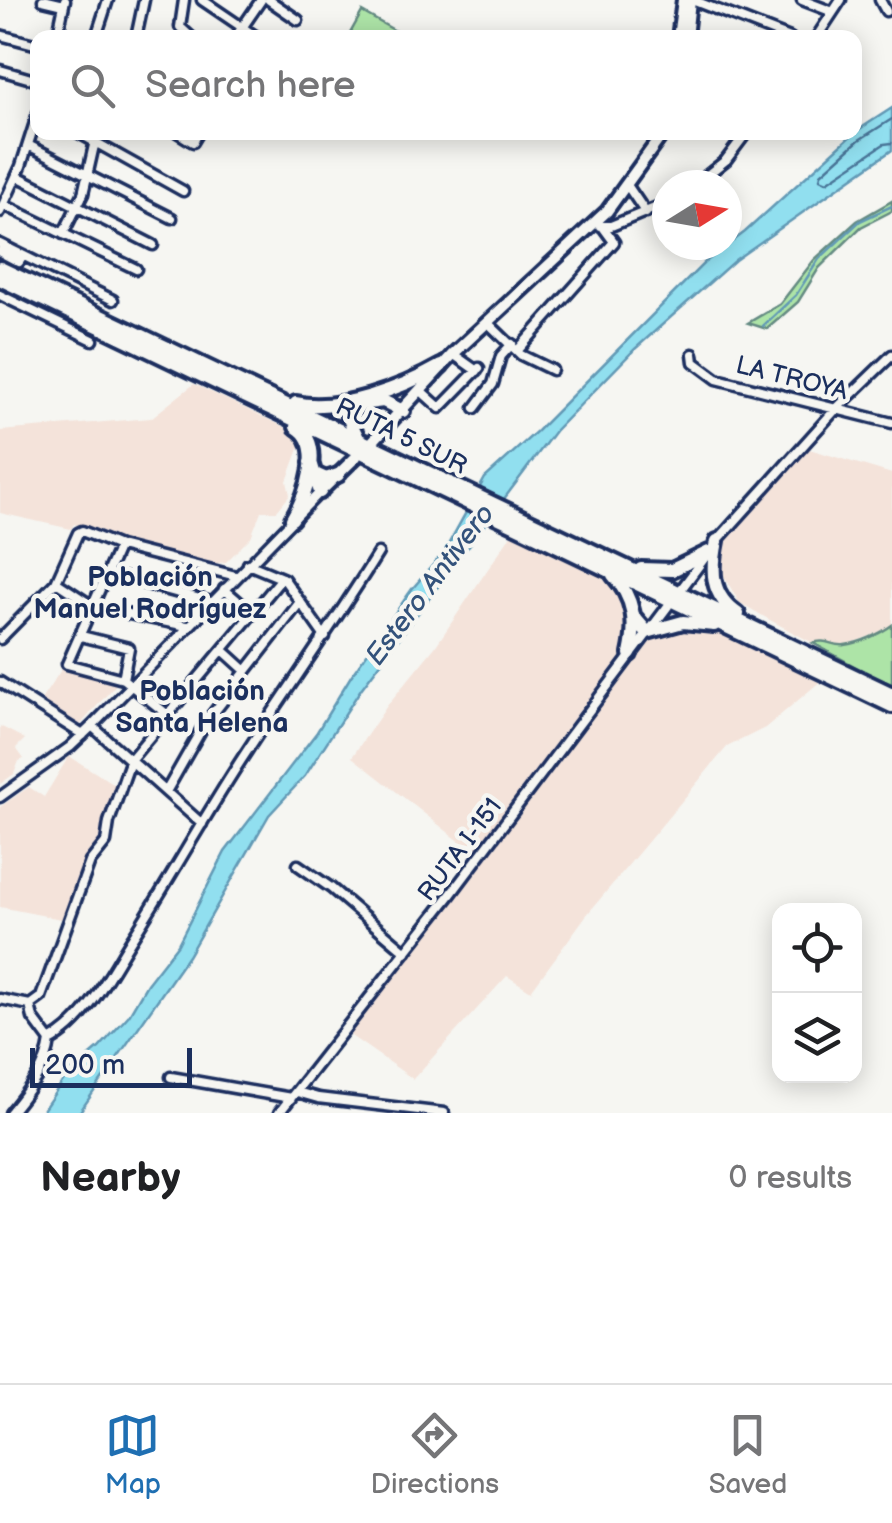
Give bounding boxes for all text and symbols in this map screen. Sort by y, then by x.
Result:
search box [30,30,862,140]
icon: search [65,58,120,113]
text: Search here [145,63,356,108]
north arrow [652,170,742,260]
street label: LA TROYA [732,350,852,407]
street label: RUTA 5 SUR [331,391,472,481]
water label: Estero Antivero [359,498,501,672]
district label: Población Manuel Rodríguez [33,561,267,626]
district label: Población Santa Helena [116,675,288,740]
street label: RUTA I-151 [411,792,509,908]
map controls [772,903,862,1083]
button: locate [772,903,862,993]
button: layers [772,993,862,1083]
scale bar [30,1043,192,1088]
text: 200 m [45,1049,125,1082]
text: Nearby [40,1153,180,1204]
text: 0 results [729,1159,852,1198]
tab: Map [105,1408,161,1501]
tab: Directions [370,1408,499,1501]
tab: Saved [709,1408,787,1501]

